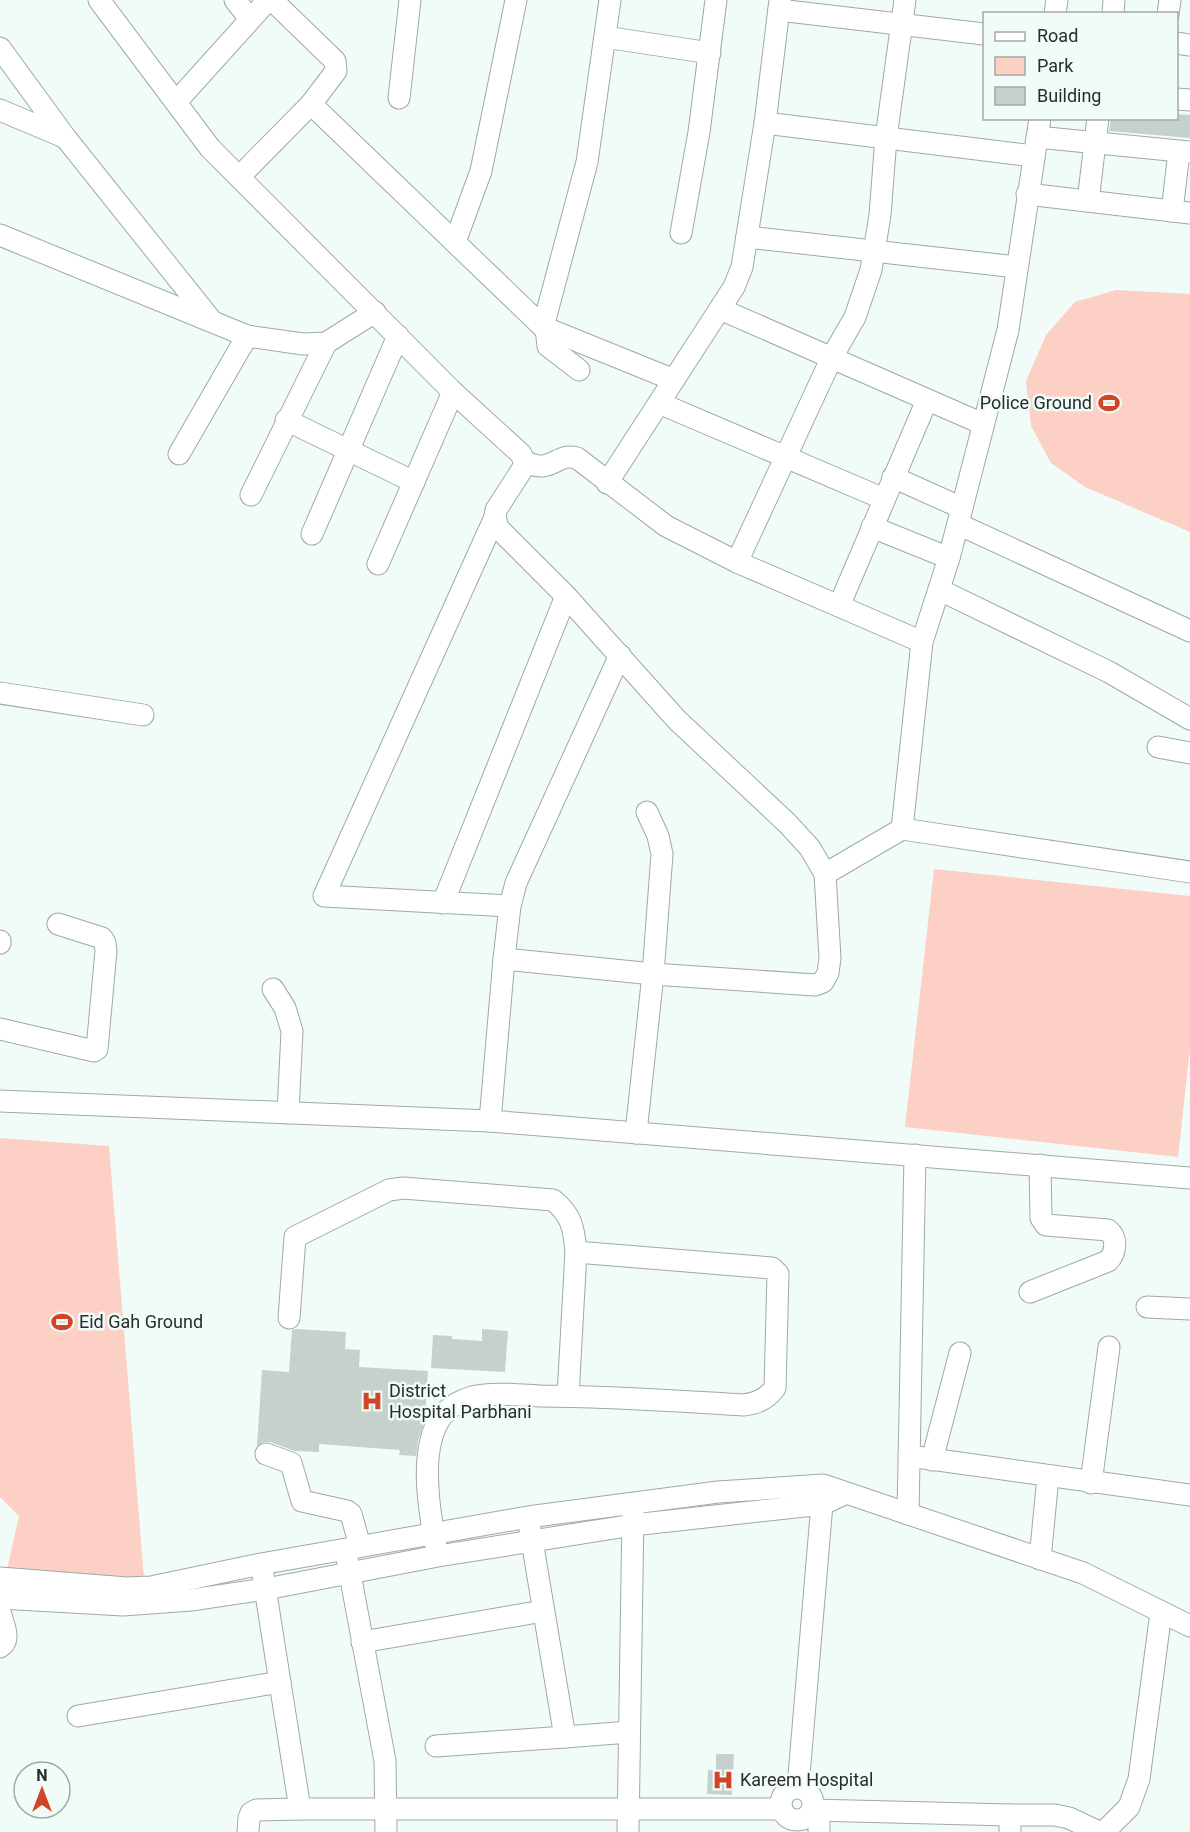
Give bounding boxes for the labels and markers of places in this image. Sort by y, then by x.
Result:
sports icon: Police Ground [1097,391,1121,415]
place label: Police Ground [980,392,1092,413]
sports icon: Eid Gah Ground [50,1310,74,1334]
place label: Eid Gah Ground [79,1311,203,1332]
place label: District Hospital Parbhani [389,1380,532,1422]
hospital icon: District Hospital Parbhani [360,1389,384,1413]
hospital icon: Kareem Hospital [711,1768,735,1792]
place label: Kareem Hospital [740,1769,873,1790]

